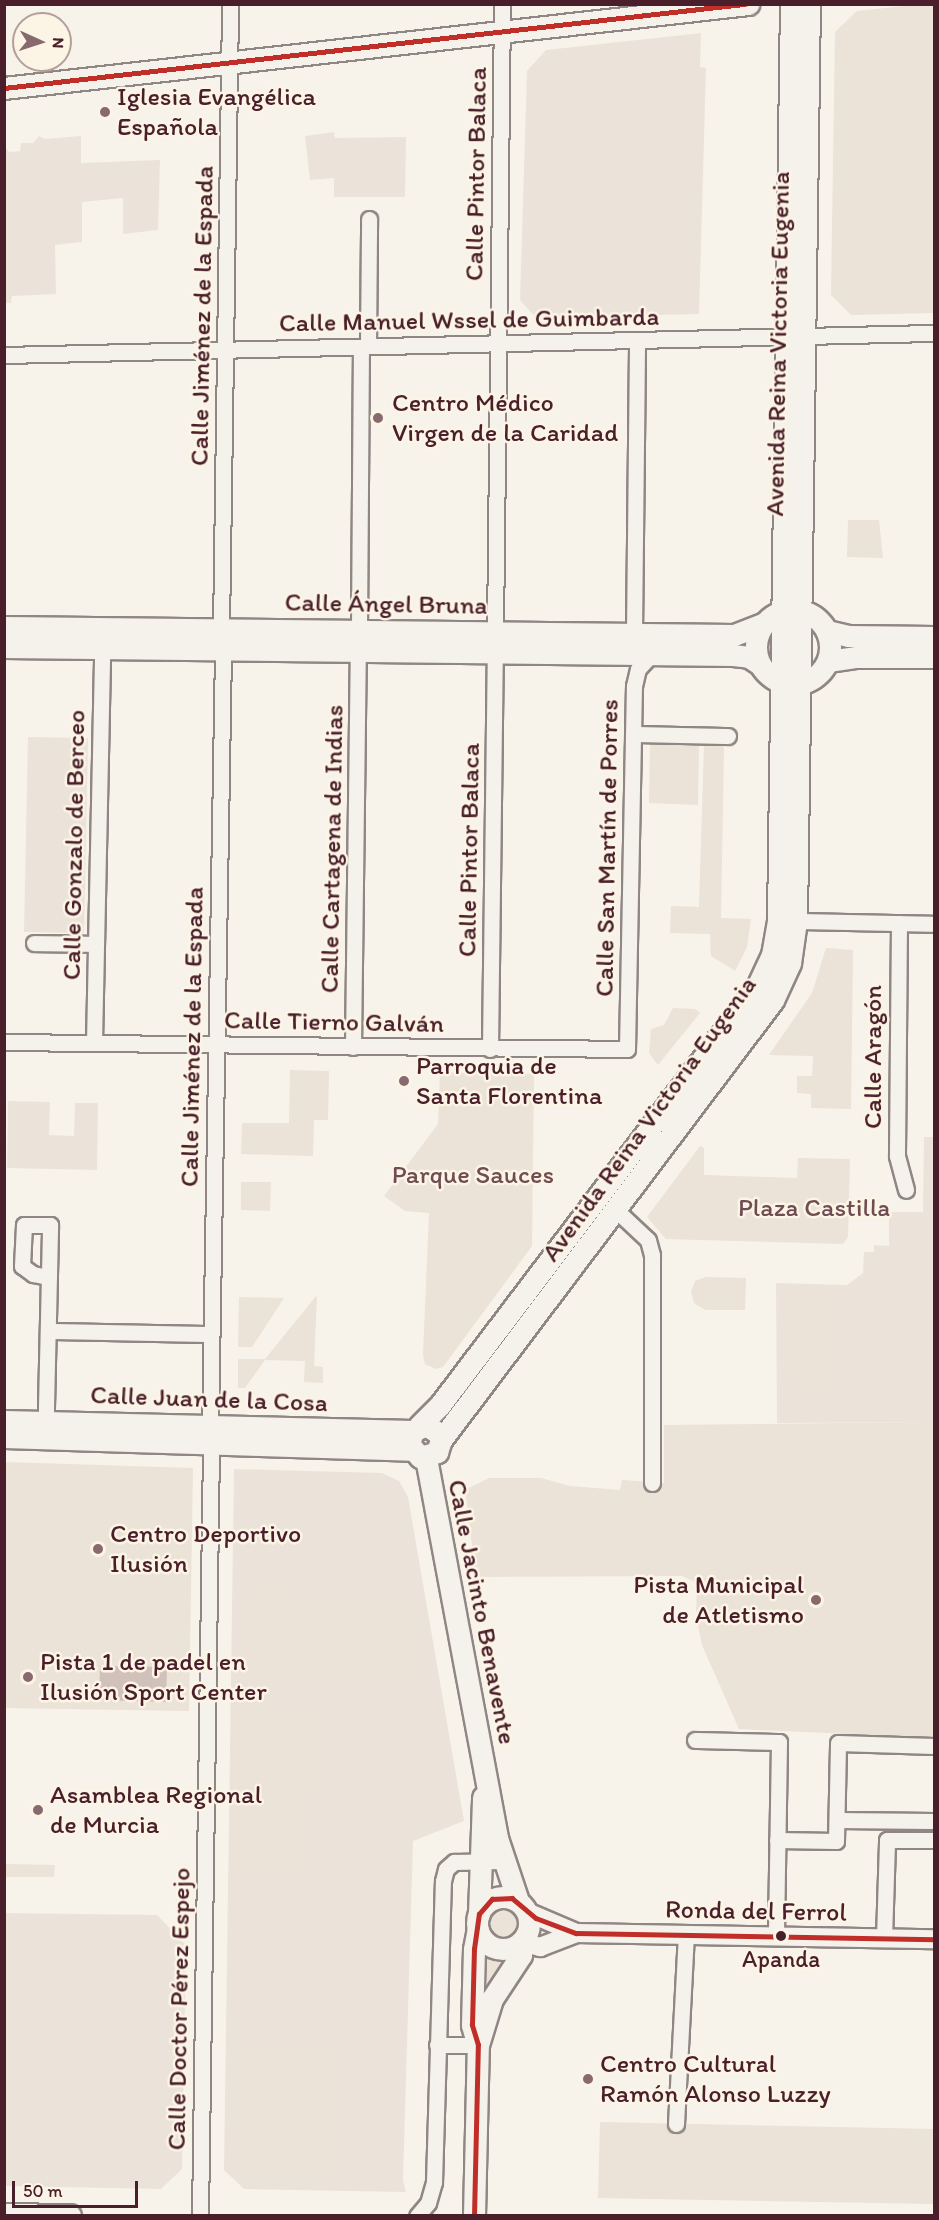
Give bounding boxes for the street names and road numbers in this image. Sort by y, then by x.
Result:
street label: Calle Pintor Balaca [459,67,493,281]
street label: Calle Jiménez de la Espada [184,166,220,466]
street label: Avenida Reina Victoria Eugenia [759,171,797,517]
street label: Calle Manuel Wssel de Guimbarda [278,301,660,339]
street label: Calle Ángel Bruna [285,587,487,621]
street label: Calle San Martín de Porres [589,699,625,997]
street label: Calle Cartagena de Indias [314,705,350,993]
street label: Calle Gonzalo de Berceo [56,710,92,980]
street label: Calle Pintor Balaca [452,743,486,957]
street label: Calle Jiménez de la Espada [174,887,210,1187]
street label: Avenida Reina Victoria Eugenia [535,970,763,1268]
street label: Calle Aragón [857,985,889,1129]
street label: Calle Tierno Galván [224,1004,444,1040]
street label: Calle Juan de la Cosa [90,1379,328,1419]
street label: Calle Jacinto Benavente [441,1477,523,1747]
street label: Calle Doctor Pérez Espejo [161,1867,197,2151]
street label: Ronda del Ferrol [665,1894,847,1928]

